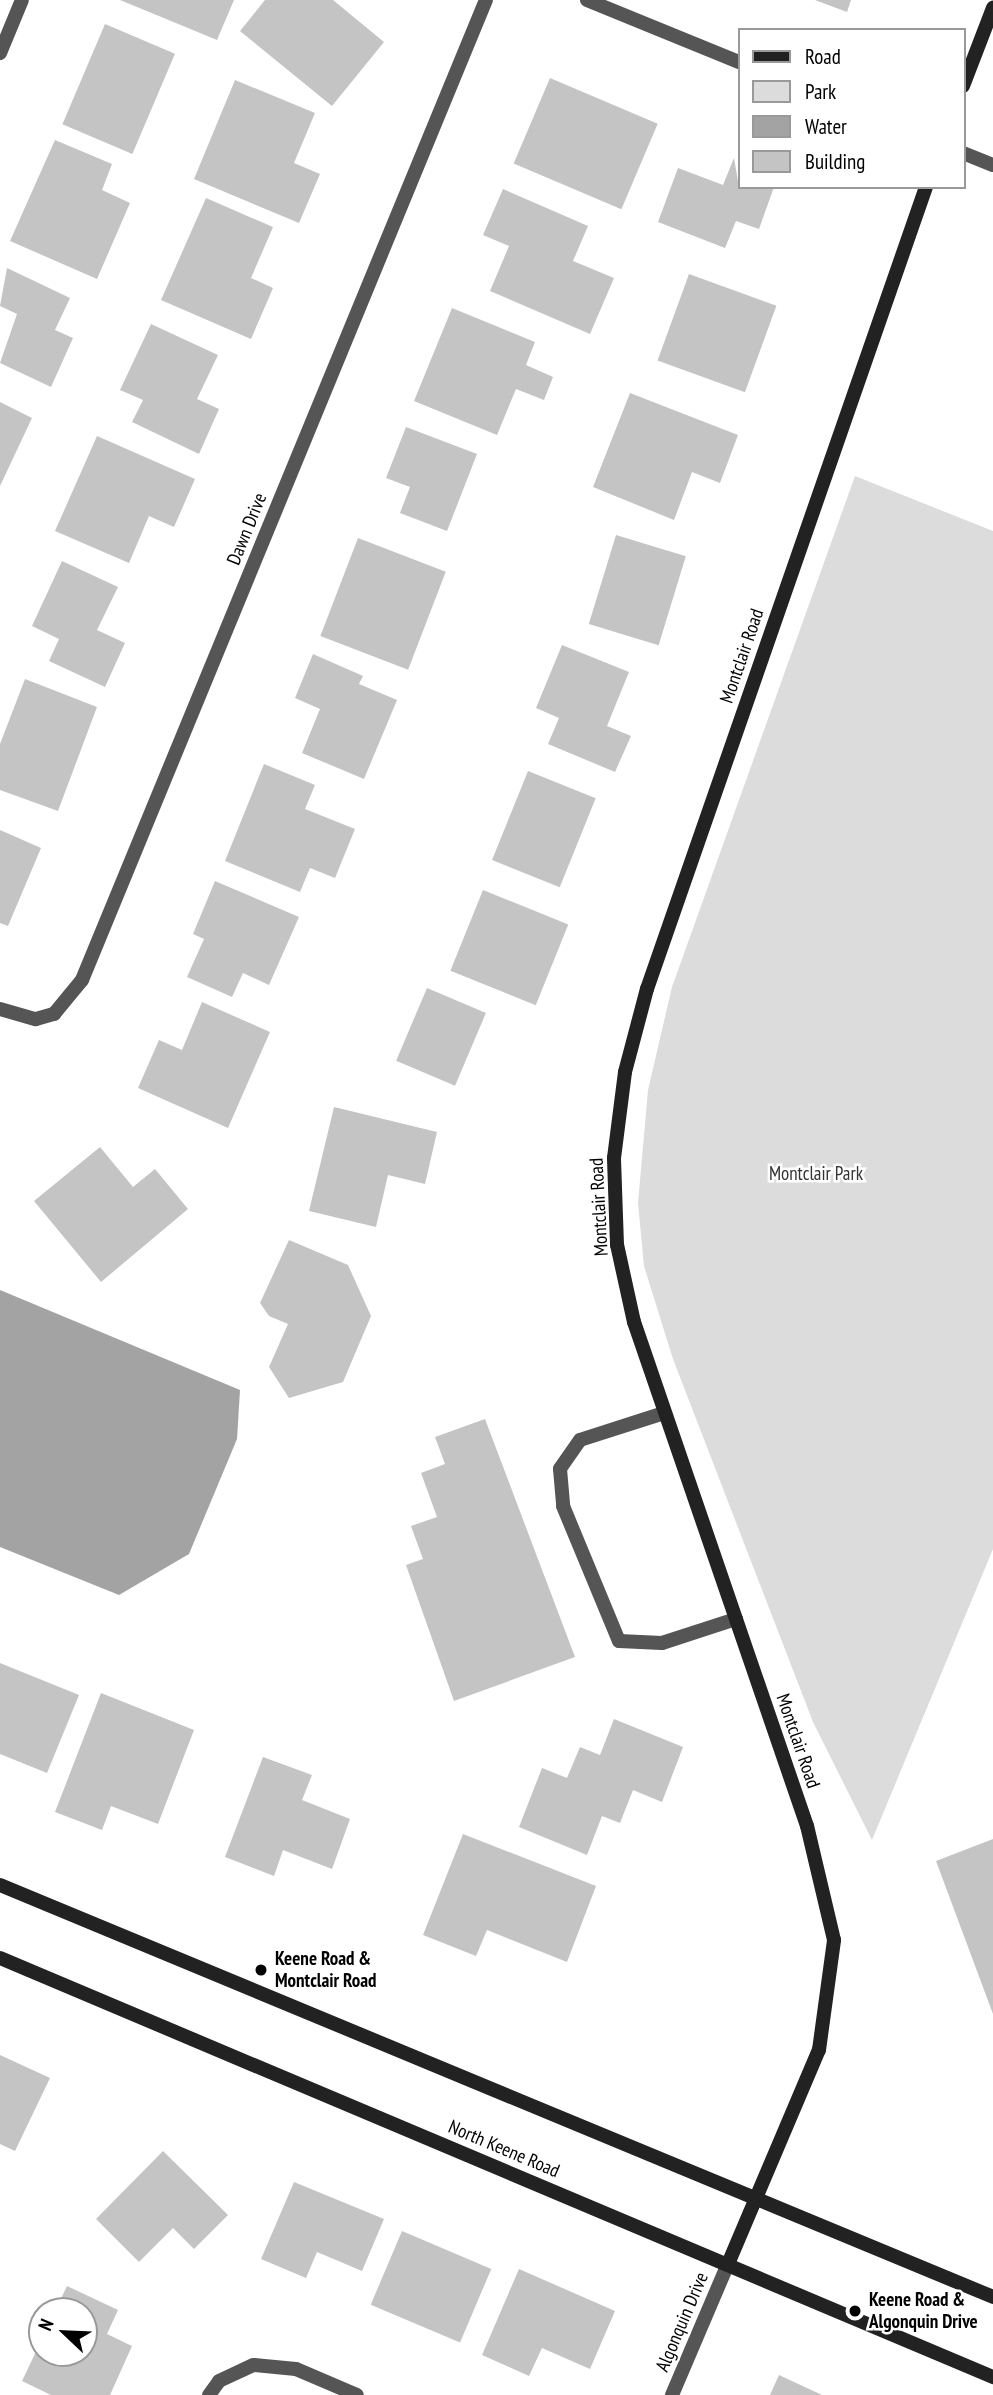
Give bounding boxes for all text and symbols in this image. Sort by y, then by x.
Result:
legend [738,28,965,189]
text: Road [805,43,841,70]
text: Park [805,78,836,105]
text: Water [805,113,847,140]
text: Building [805,148,865,175]
street label: Dawn Drive [222,490,272,568]
street label: Montclair Road [715,606,769,706]
street label: Montclair Road [585,1157,613,1257]
park label: Montclair Park [769,1163,863,1185]
street label: Montclair Road [771,1691,825,1791]
place label: Keene Road & Montclair Road [275,1948,377,1992]
marker: Keene Road & Montclair Road [253,1962,269,1978]
street label: North Keene Road [445,2115,563,2183]
street label: Algonquin Drive [651,2269,713,2375]
place label: Keene Road & Algonquin Drive [869,2289,978,2333]
north arrow [28,2297,98,2367]
marker: Keene Road & Algonquin Drive [847,2303,863,2319]
text: N [32,2315,59,2334]

